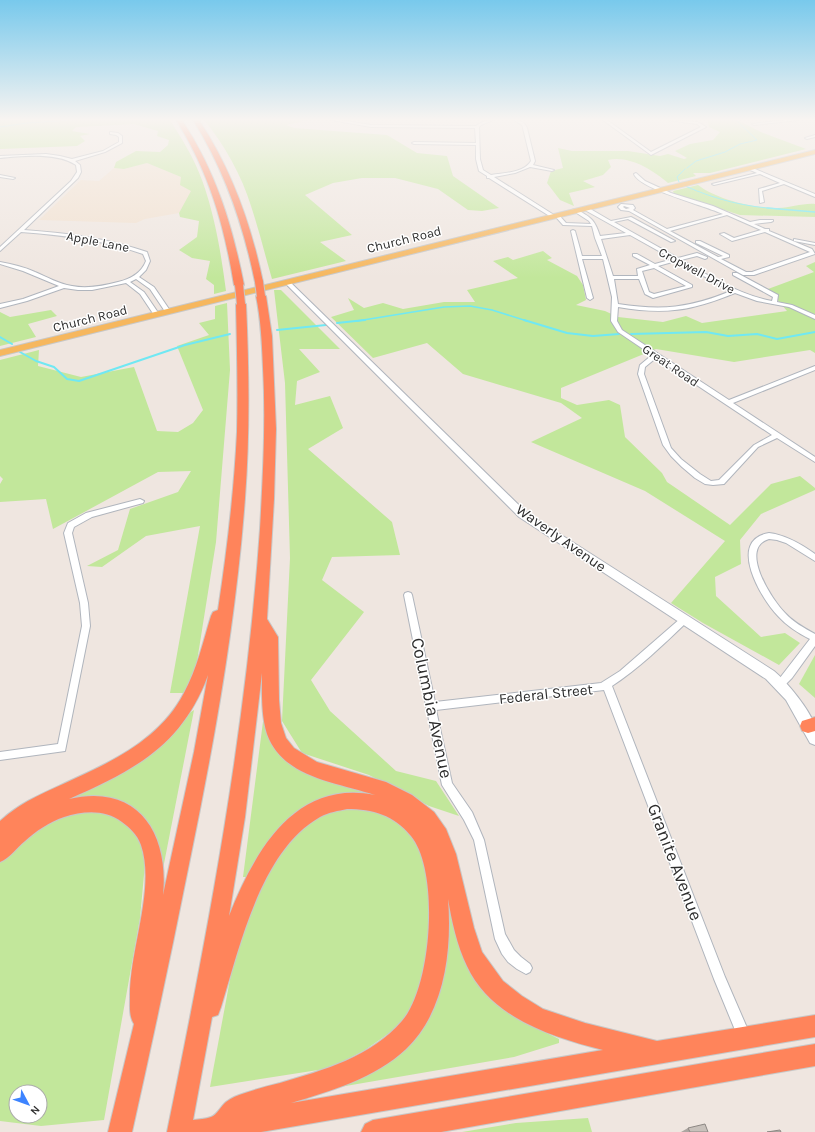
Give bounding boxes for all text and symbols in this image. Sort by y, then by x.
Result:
street label: Church Road [365,223,443,256]
street label: Apple Lane [65,228,131,255]
street label: Cropwell Drive [656,244,738,297]
street label: Church Road [51,302,129,335]
street label: Great Road [640,341,702,390]
street label: Waverly Avenue [512,500,610,576]
street label: Columbia Avenue [406,636,458,780]
street label: Federal Street [498,680,594,708]
street label: Granite Avenue [643,800,707,924]
north arrow [8,1084,48,1124]
text: N [28,1103,43,1117]

